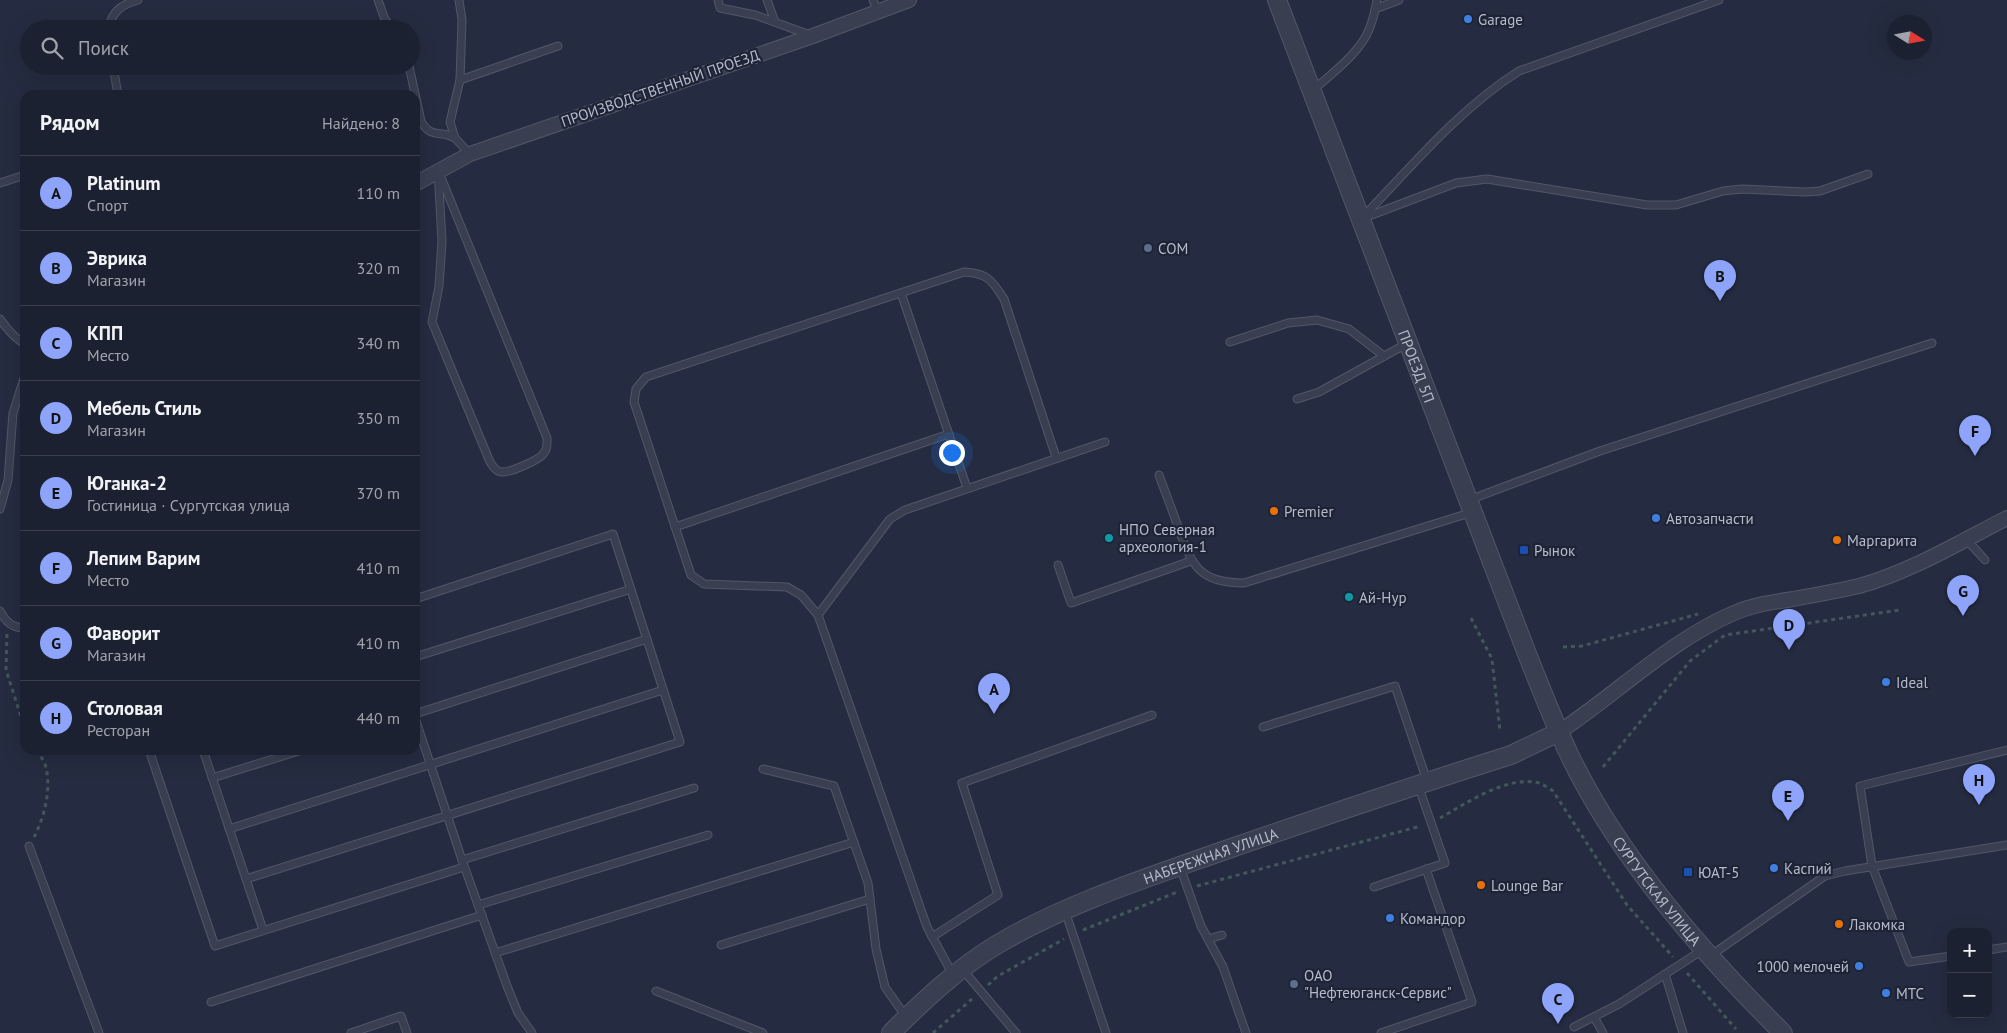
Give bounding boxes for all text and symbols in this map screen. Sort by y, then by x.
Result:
place label: Garage [1478,10,1523,29]
marker: Garage [1462,13,1474,25]
north arrow [1887,15,1932,60]
search box [20,20,420,75]
icon: search [38,34,66,62]
text: Поиск [78,36,129,60]
street label: ПРОИЗВОДСТВЕННЫЙ ПРОЕЗД [558,45,762,131]
text: Рядом [40,109,99,136]
text: Найдено: 8 [322,113,400,133]
text: Platinum [87,171,161,195]
text: A [51,183,61,203]
text: 110 m [357,183,400,203]
text: Спорт [87,195,128,215]
place label: СОМ [1158,239,1188,258]
marker: СОМ [1142,242,1154,254]
text: Эврика [87,246,147,270]
text: B [51,258,61,278]
text: 320 m [357,258,400,278]
pin: B [1704,260,1736,301]
text: Магазин [87,270,146,290]
text: КПП [87,321,123,345]
street label: ПРОЕЗД 5П [1394,327,1440,405]
text: C [52,333,60,353]
text: 340 m [357,333,400,353]
text: Место [87,345,129,365]
text: Мебель Стиль [87,396,201,420]
text: D [51,408,61,428]
text: 350 m [357,408,400,428]
pin: F [1959,415,1991,456]
text: Магазин [87,420,146,440]
your location [939,440,965,466]
text: Юганка-2 [87,471,167,495]
text: E [52,483,60,503]
text: 370 m [357,483,400,503]
text: Гостиница · Сургутская улица [87,495,290,515]
place label: Premier [1284,502,1334,521]
marker: Premier [1268,505,1280,517]
place label: Автозапчасти [1666,509,1754,528]
marker: Автозапчасти [1650,512,1662,524]
place label: НПО Северная археология-1 [1119,520,1215,556]
place label: Маргарита [1847,531,1917,550]
marker: НПО Северная археология-1 [1103,532,1115,544]
marker: Маргарита [1831,534,1843,546]
place label: Рынок [1534,541,1576,560]
marker: Рынок [1518,544,1530,556]
text: Лепим Варим [87,546,200,570]
text: F [52,558,60,578]
text: 410 m [357,558,400,578]
text: Место [87,570,129,590]
pin: G [1947,575,1979,616]
place label: Ай-Нур [1359,588,1407,607]
marker: Ай-Нур [1343,591,1355,603]
pin: D [1773,609,1805,650]
text: Фаворит [87,621,160,645]
text: G [51,633,61,653]
text: 410 m [357,633,400,653]
text: Магазин [87,645,146,665]
pin: A [978,673,1010,714]
place label: Ideal [1896,673,1928,692]
marker: Ideal [1880,676,1892,688]
text: Столовая [87,696,163,720]
text: H [51,708,61,728]
text: 440 m [357,708,400,728]
text: Ресторан [87,720,150,740]
pin: H [1963,764,1995,805]
pin: E [1772,780,1804,821]
street label: НАБЕРЕЖНАЯ УЛИЦА [1141,823,1280,888]
street label: СУРГУТСКАЯ УЛИЦА [1609,833,1706,950]
place label: Каспий [1784,859,1832,878]
marker: Каспий [1768,862,1780,874]
place label: ЮАТ-5 [1698,863,1739,882]
marker: ЮАТ-5 [1682,866,1694,878]
place label: Lounge Bar [1491,876,1563,895]
marker: Lounge Bar [1475,879,1487,891]
place label: Командор [1400,909,1466,928]
marker: Командор [1384,912,1396,924]
place label: Лакомка [1848,915,1905,934]
marker: Лакомка [1833,918,1845,930]
map controls [1947,928,1992,1018]
button: + [1947,928,1992,973]
place label: 1000 мелочей [1757,957,1849,976]
marker: 1000 мелочей [1853,960,1865,972]
place label: ОАО "Нефтеюганск-Сервис" [1304,966,1452,1002]
button: − [1947,973,1992,1018]
marker: ОАО "Нефтеюганск-Сервис" [1288,978,1300,990]
pin: C [1542,983,1574,1024]
place label: МТС [1896,984,1924,1003]
marker: МТС [1880,987,1892,999]

